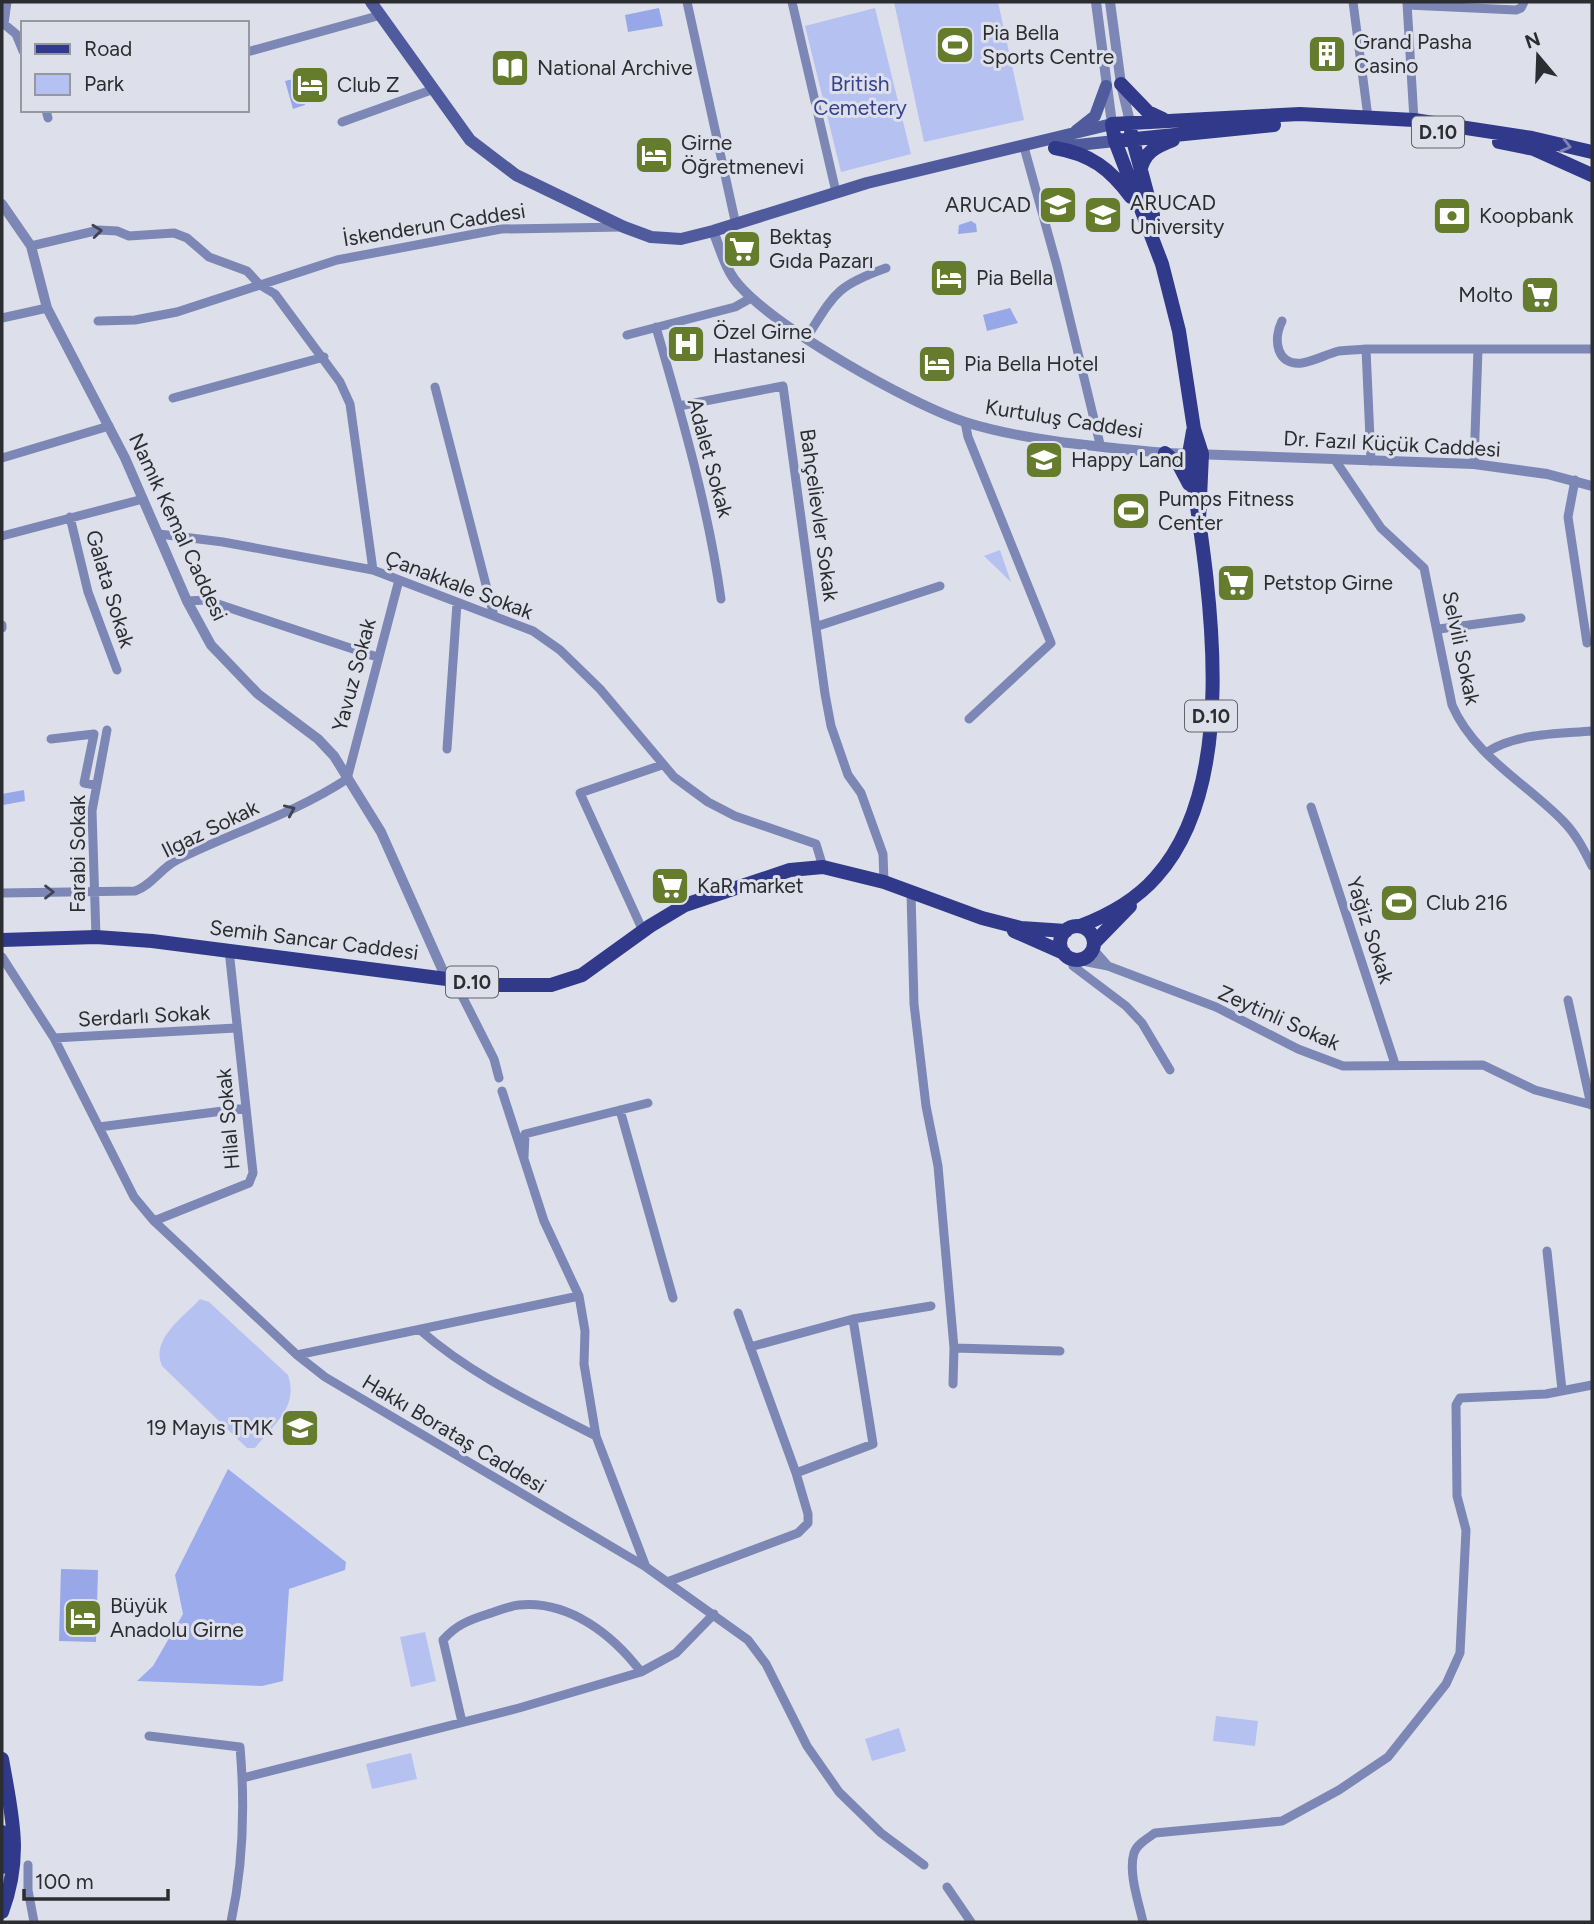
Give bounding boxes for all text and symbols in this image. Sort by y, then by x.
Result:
place label: Pia Bella Sports Centre [982,20,1114,69]
legend [21,21,248,112]
north arrow [1503,21,1573,91]
sports icon: Pia Bella Sports Centre [934,24,976,66]
text: N [1522,27,1543,54]
place label: Grand Pasha Casino [1354,29,1472,78]
building icon: Grand Pasha Casino [1306,33,1348,75]
text: Road [84,36,132,61]
library icon: National Archive [489,47,531,89]
place label: National Archive [537,55,693,80]
hotel icon: Club Z [289,64,331,106]
text: Park [84,71,125,96]
park label: British Cemetery [813,71,907,120]
place label: Club Z [337,72,399,97]
road number: D.10 [1412,116,1464,148]
place label: Girne Öğretmenevi [681,130,804,179]
hotel icon: Girne Öğretmenevi [633,134,675,176]
one-way arrow [1560,138,1572,152]
school or university icon: ARUCAD [1037,184,1079,226]
place label: ARUCAD University [1130,190,1224,239]
place label: ARUCAD [945,192,1031,217]
school or university icon: ARUCAD University [1082,194,1124,236]
bank icon: Koopbank [1431,195,1473,237]
street label: İskenderun Caddesi [341,198,527,251]
place label: Koopbank [1479,203,1574,228]
one-way arrow [92,224,103,239]
place label: Bektaş Gıda Pazarı [769,224,874,273]
supermarket icon: Bektaş Gıda Pazarı [721,228,763,270]
hotel icon: Pia Bella [928,257,970,299]
place label: Pia Bella [976,265,1053,290]
supermarket icon: Molto [1519,274,1561,316]
place label: Molto [1458,282,1513,307]
place label: Özel Girne Hastanesi [713,319,812,368]
hospital icon: Özel Girne Hastanesi [665,323,707,365]
hotel icon: Pia Bella Hotel [916,343,958,385]
place label: Pia Bella Hotel [964,351,1098,376]
street label: Kurtuluş Caddesi [983,394,1145,443]
street label: Adalet Sokak [683,396,739,521]
street label: Dr. Fazıl Küçük Caddesi [1283,425,1501,462]
street label: Bahçelievler Sokak [795,427,844,604]
street label: Namık Kemal Caddesi [124,429,233,625]
school or university icon: Happy Land [1023,439,1065,481]
place label: Happy Land [1071,447,1184,472]
place label: Pumps Fitness Center [1158,486,1294,535]
sports icon: Pumps Fitness Center [1110,490,1152,532]
street label: Galata Sokak [81,527,140,651]
street label: Çanakkale Sokak [382,545,537,625]
supermarket icon: Petstop Girne [1215,562,1257,604]
place label: Petstop Girne [1263,570,1393,595]
street label: Selvili Sokak [1437,589,1486,708]
street label: Yavuz Sokak [326,615,381,734]
road number: D.10 [1185,701,1237,732]
street label: Farabi Sokak [65,794,90,913]
street label: Ilgaz Sokak [157,794,263,863]
one-way arrow [283,804,295,818]
supermarket icon: KaR market [649,865,691,907]
place label: KaR market [697,873,804,898]
street label: Yağiz Sokak [1341,873,1400,987]
sports icon: Club 216 [1378,882,1420,924]
one-way arrow [44,884,55,900]
place label: Club 216 [1426,890,1507,915]
street label: Semih Sancar Caddesi [208,914,420,965]
road number: D.10 [446,966,498,998]
street label: Zeytinli Sokak [1214,980,1345,1056]
street label: Serdarlı Sokak [77,1000,211,1031]
street label: Hilal Sokak [211,1066,244,1171]
street label: Hakkı Borataş Caddesi [358,1369,551,1498]
school or university icon: 19 Mayıs TMK [279,1407,321,1449]
place label: 19 Mayıs TMK [146,1415,273,1440]
place label: Büyük Anadolu Girne [110,1593,244,1642]
hotel icon: Büyük Anadolu Girne [62,1597,104,1639]
scale bar [24,1857,168,1901]
text: 100 m [35,1869,94,1894]

